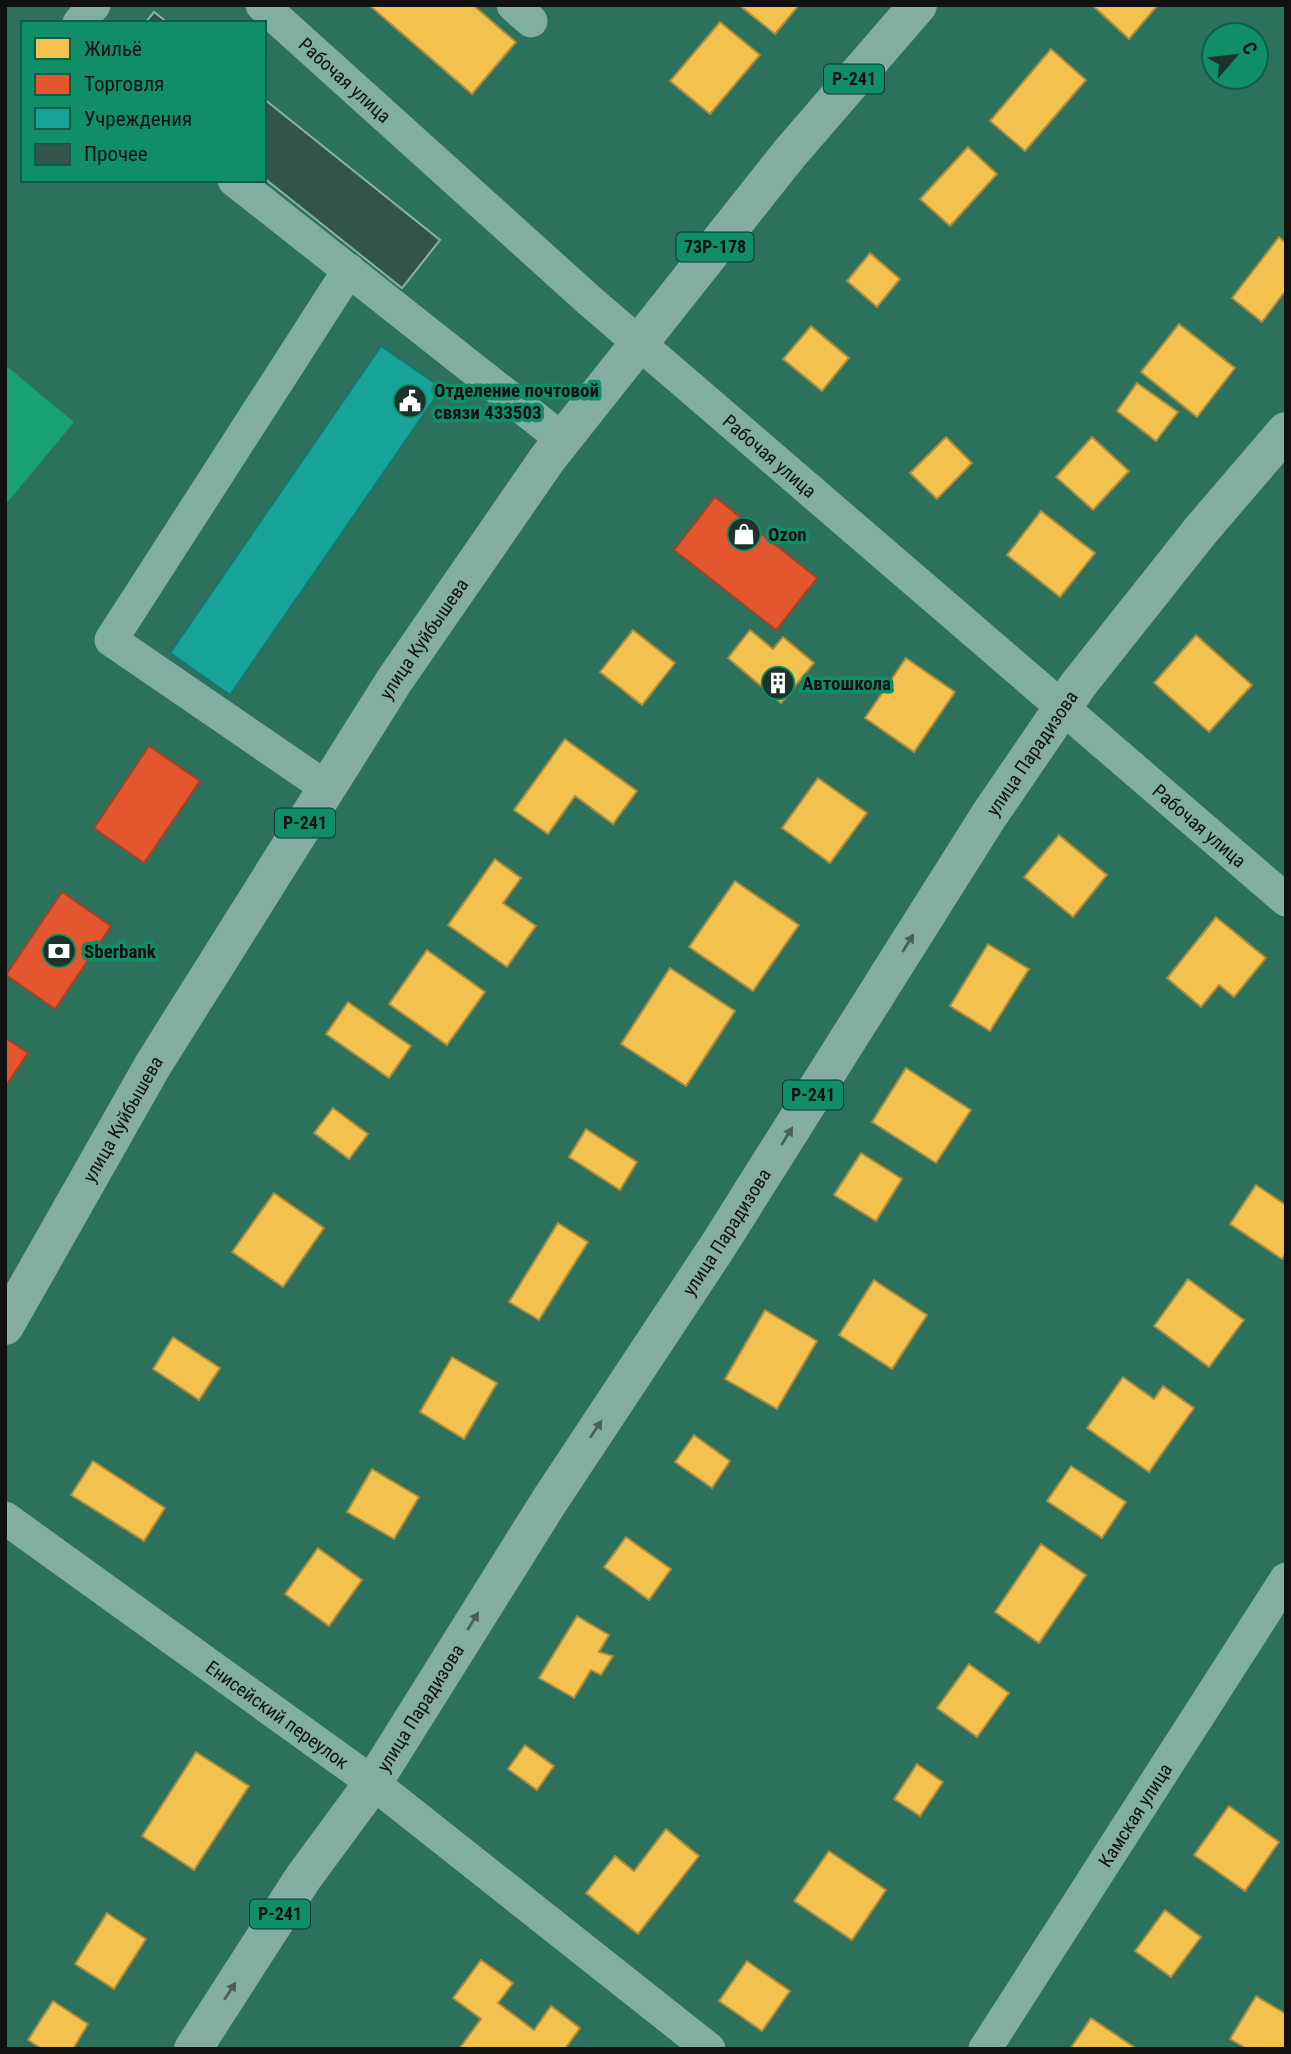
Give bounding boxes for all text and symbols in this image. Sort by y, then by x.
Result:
legend [21,21,266,182]
north arrow [1200,21,1270,91]
street label: Рабочая улица [294,33,396,128]
text: Жильё [84,37,142,61]
text: С [1237,38,1262,59]
road number: Р-241 [824,64,884,94]
text: Торговля [84,72,164,96]
text: Учреждения [84,107,192,131]
text: Прочее [84,142,148,166]
road number: 73Р-178 [676,232,754,262]
place label: Отделение почтовой связи 433503 [434,379,599,424]
public building icon: Отделение почтовой связи 433503 [391,382,429,420]
street label: Рабочая улица [718,410,821,503]
shop icon: Ozon [725,515,763,553]
place label: Ozon [768,523,807,546]
street label: улица Куйбышева [375,574,473,704]
building icon: Автошкола [759,664,797,702]
place label: Автошкола [802,672,891,695]
street label: улица Парадизова [981,686,1083,820]
street label: Рабочая улица [1148,779,1251,873]
road number: Р-241 [275,808,335,838]
bank icon: Sberbank [40,932,78,970]
one-way arrow [902,934,915,953]
place label: Sberbank [84,940,157,963]
street label: улица Куйбышева [78,1052,168,1186]
road number: Р-241 [783,1080,843,1110]
one-way arrow [781,1126,794,1146]
street label: улица Парадизова [677,1164,776,1300]
one-way arrow [590,1420,603,1439]
one-way arrow [466,1611,479,1630]
street label: улица Парадизова [372,1640,469,1776]
street label: Енисейский переулок [201,1656,353,1774]
street label: Камская улица [1094,1759,1177,1871]
road number: Р-241 [250,1900,310,1928]
one-way arrow [223,1982,236,2001]

